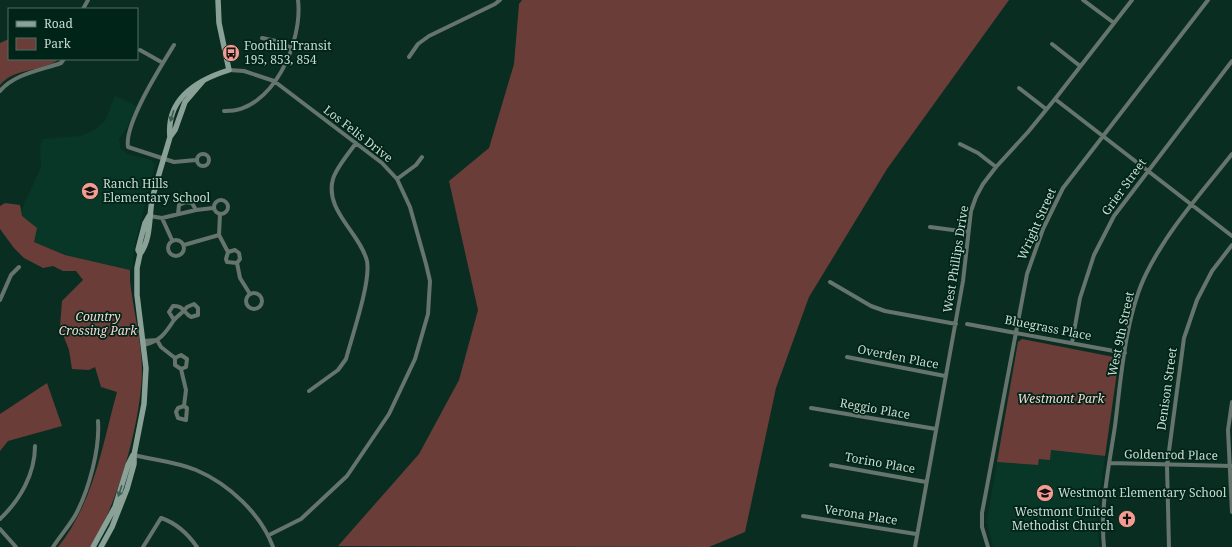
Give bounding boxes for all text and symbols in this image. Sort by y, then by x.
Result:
legend [8,8,138,60]
text: Road [44,15,74,32]
text: Park [44,35,72,52]
place label: Foothill Transit 195, 853, 854 [244,37,331,68]
bus stop icon: Foothill Transit 195, 853, 854 [221,43,241,63]
street label: Los Felis Drive [320,101,396,166]
one-way arrow [169,110,175,122]
street label: Grier Street [1097,155,1150,219]
place label: Ranch Hills Elementary School [103,175,211,206]
school or university icon: Ranch Hills Elementary School [80,181,100,201]
street label: Wright Street [1013,185,1060,262]
street label: West Phillips Drive [939,204,972,314]
street label: West 9th Street [1103,290,1138,378]
park label: Country Crossing Park [59,308,138,339]
street label: Bluegrass Place [1003,311,1093,344]
street label: Overden Place [856,340,940,373]
street label: Denison Street [1152,346,1181,431]
park label: Westmont Park [1018,390,1106,407]
street label: Reggio Place [839,394,912,423]
street label: Goldenrod Place [1124,445,1218,464]
street label: Torino Place [844,448,917,477]
school or university icon: Westmont Elementary School [1035,483,1055,503]
place label: Westmont Elementary School [1058,484,1227,501]
one-way arrow [117,485,123,497]
street label: Verona Place [823,500,899,529]
place label: Westmont United Methodist Church [1012,503,1115,534]
church icon: Westmont United Methodist Church [1117,509,1137,529]

